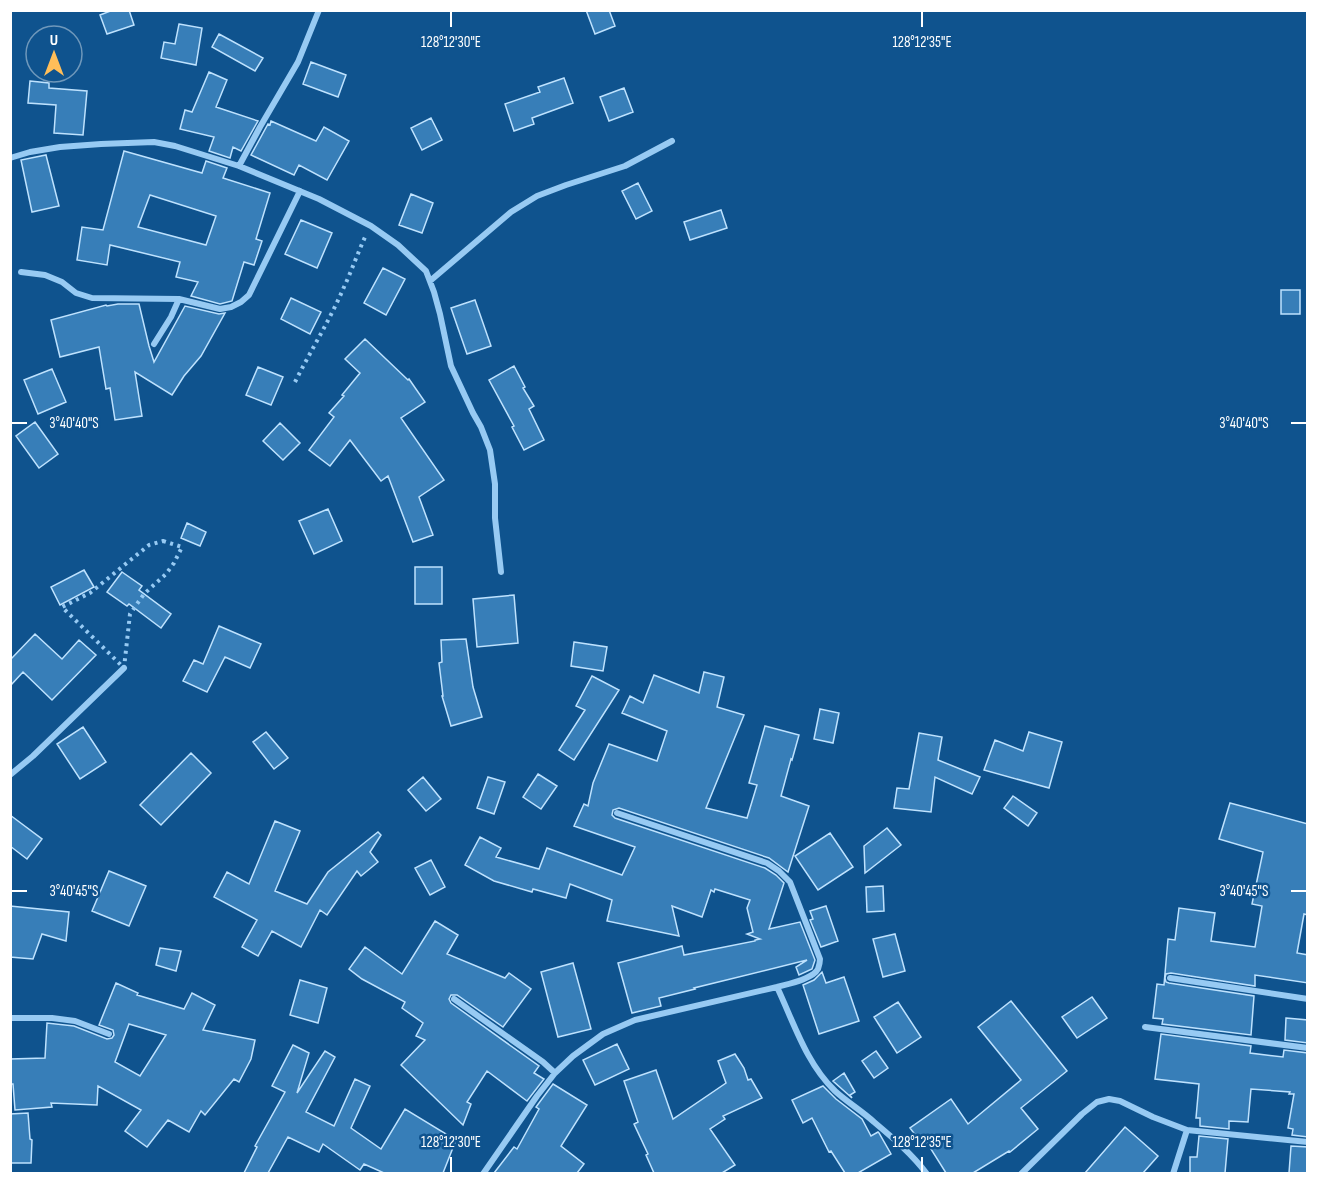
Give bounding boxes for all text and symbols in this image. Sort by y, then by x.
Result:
north arrow [24,24,84,84]
text: U [50,31,58,50]
text: 128°12'30"E [421,33,481,52]
text: 128°12'35"E [892,33,952,52]
text: 3°40'40"S [49,414,99,433]
text: 3°40'40"S [1219,414,1269,433]
text: 3°40'45"S [50,882,98,901]
text: 3°40'45"S [1220,882,1268,901]
text: 128°12'30"E [421,1133,481,1152]
text: 128°12'35"E [892,1133,952,1152]

